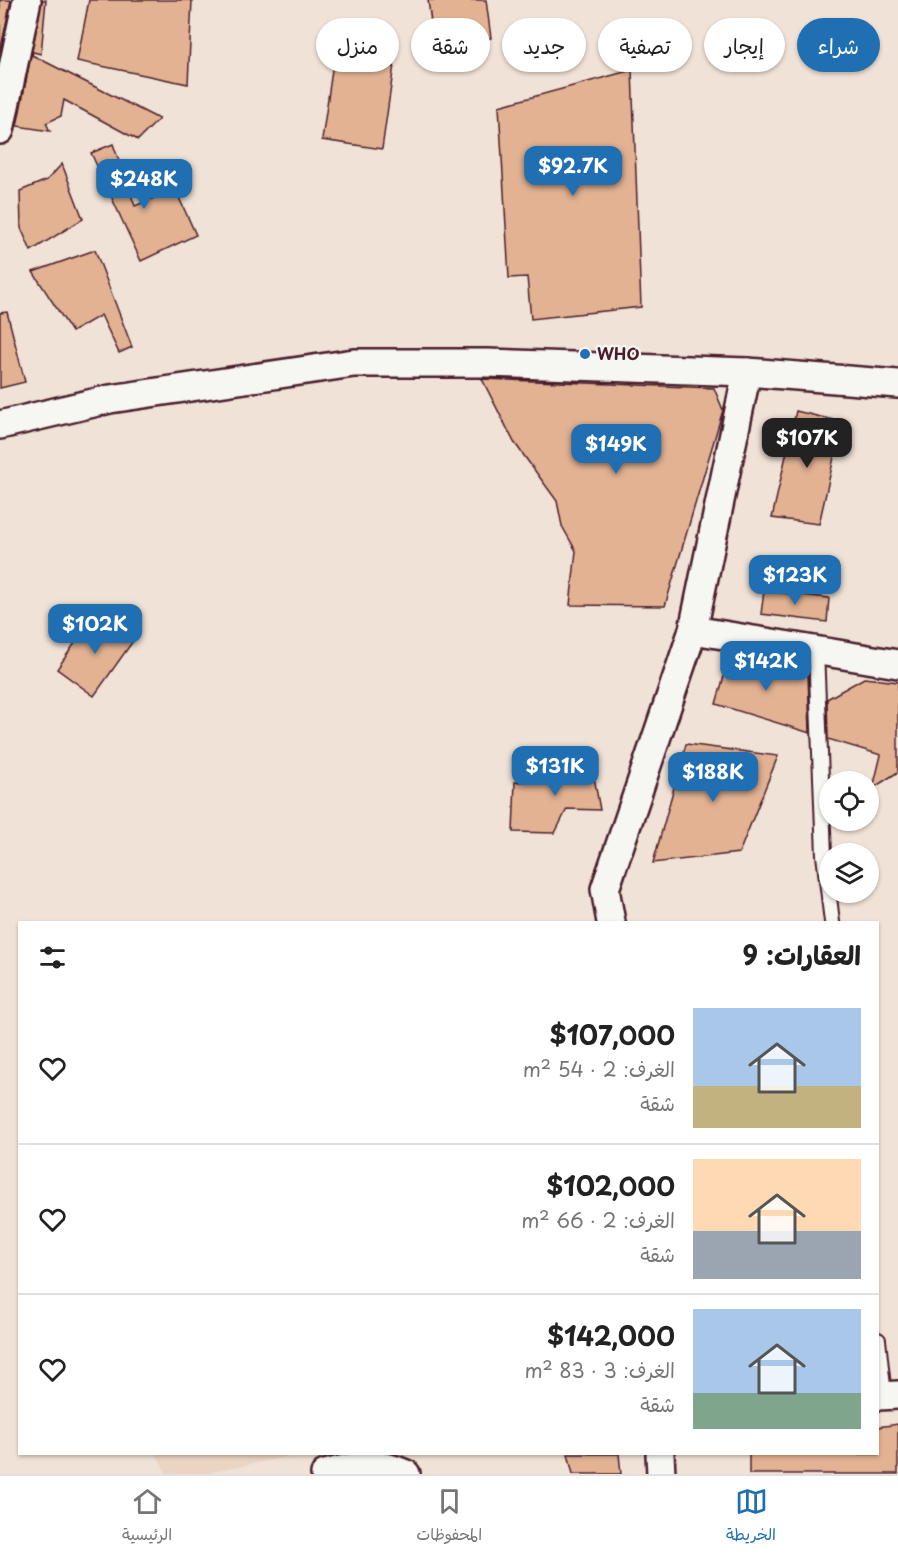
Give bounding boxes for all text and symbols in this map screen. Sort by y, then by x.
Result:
chip: منزل [316,18,399,72]
chip: شقة [411,18,490,72]
chip: جديد [502,18,586,72]
chip: تصفية [598,18,692,72]
chip: إيجار [704,18,785,72]
chip: شراء [797,18,880,72]
pin: $92.7K [524,146,622,197]
text: $92.7K [538,150,608,180]
pin: $248K [102,159,186,210]
text: $248K [110,163,178,193]
place label: WHO [597,341,639,365]
marker: WHO [578,347,592,361]
pin: $107K [765,418,849,469]
text: $107K [776,422,838,452]
pin: $149K [574,424,658,475]
text: $149K [585,428,647,458]
pin: $123K [753,555,837,606]
text: $123K [763,559,827,589]
pin: $102K [53,604,137,655]
text: $102K [62,608,128,638]
pin: $142K [724,641,808,692]
text: $142K [734,645,798,675]
pin: $131K [513,746,597,797]
text: $131K [526,750,584,780]
pin: $188K [671,752,755,803]
text: $188K [682,756,744,786]
map controls [819,771,879,903]
button: locate [819,771,879,831]
button: layers [819,843,879,903]
text: العقارات: 9 [742,935,861,974]
icon: filters [36,941,69,974]
text: $107,000 [550,1015,675,1054]
icon: home [741,1032,813,1104]
icon: heart [36,1052,69,1085]
text: الغرف: 2 · 54 m² [523,1054,675,1084]
text: شقة [640,1088,675,1118]
text: $102,000 [547,1166,675,1205]
icon: home [741,1183,813,1255]
icon: heart [36,1203,69,1236]
text: الغرف: 2 · 66 m² [521,1205,675,1235]
text: شقة [640,1239,675,1269]
text: $142,000 [547,1316,675,1355]
icon: home [741,1333,813,1405]
icon: heart [36,1353,69,1386]
text: الغرف: 3 · 83 m² [524,1355,675,1385]
text: شقة [640,1389,675,1419]
tab: الرئيسية [122,1485,172,1549]
tab: المحفوظات [416,1485,482,1549]
tab: الخريطة [726,1485,776,1549]

